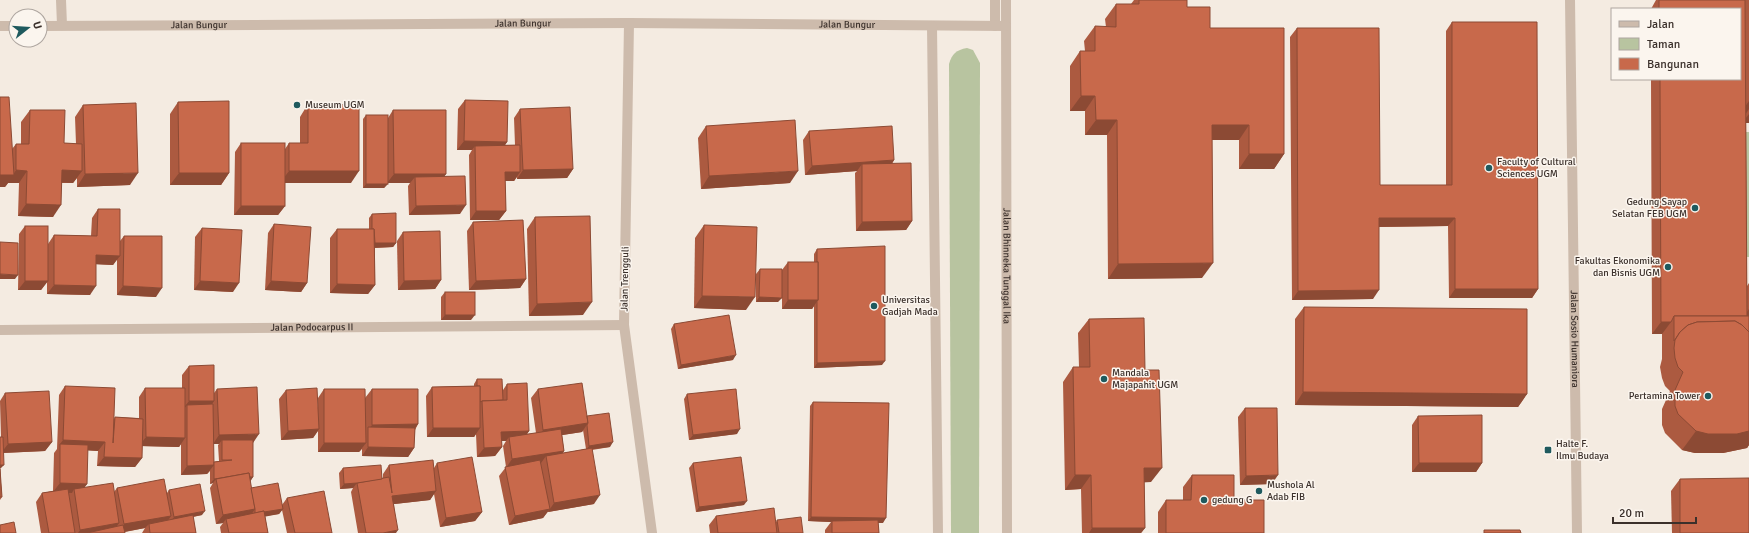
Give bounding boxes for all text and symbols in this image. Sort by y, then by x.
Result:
north arrow [8,8,48,48]
legend [1611,8,1741,80]
street label: Jalan Bungur [495,17,552,30]
text: Jalan [1647,17,1674,32]
street label: Jalan Bungur [171,19,228,31]
street label: Jalan Bungur [819,19,876,31]
text: U [30,20,44,31]
text: Taman [1647,37,1680,52]
text: Bangunan [1647,57,1699,72]
place label: Museum UGM [305,99,365,111]
marker: Museum UGM [292,100,302,110]
place label: Faculty of Cultural Sciences UGM [1497,156,1576,180]
marker: Faculty of Cultural Sciences UGM [1484,163,1494,173]
place label: Gedung Sayap Selatan FEB UGM [1612,196,1687,220]
marker: Gedung Sayap Selatan FEB UGM [1690,203,1700,213]
street label: Jalan Bhinneka Tunggal Ika [1000,208,1013,324]
street label: Jalan Trengguli [618,246,632,312]
place label: Fakultas Ekonomika dan Bisnis UGM [1575,255,1660,279]
marker: Fakultas Ekonomika dan Bisnis UGM [1663,262,1673,272]
street label: Jalan Sosio Humaniora [1568,290,1581,388]
place label: Universitas Gadjah Mada [882,294,938,318]
marker: Universitas Gadjah Mada [869,301,879,311]
street label: Jalan Podocarpus II [270,321,353,334]
place label: Mandala Majapahit UGM [1112,367,1178,391]
marker: Mandala Majapahit UGM [1099,374,1109,384]
place label: Pertamina Tower [1629,390,1700,402]
marker: Pertamina Tower [1703,391,1713,401]
place label: Halte F. Ilmu Budaya [1556,438,1609,462]
marker: Halte F. Ilmu Budaya [1543,445,1553,455]
place label: Mushola Al Adab FIB [1267,479,1315,503]
marker: Mushola Al Adab FIB [1254,486,1264,496]
place label: gedung G [1212,494,1252,506]
marker: gedung G [1199,495,1209,505]
scale bar [1613,499,1696,525]
text: 20 m [1619,506,1644,521]

